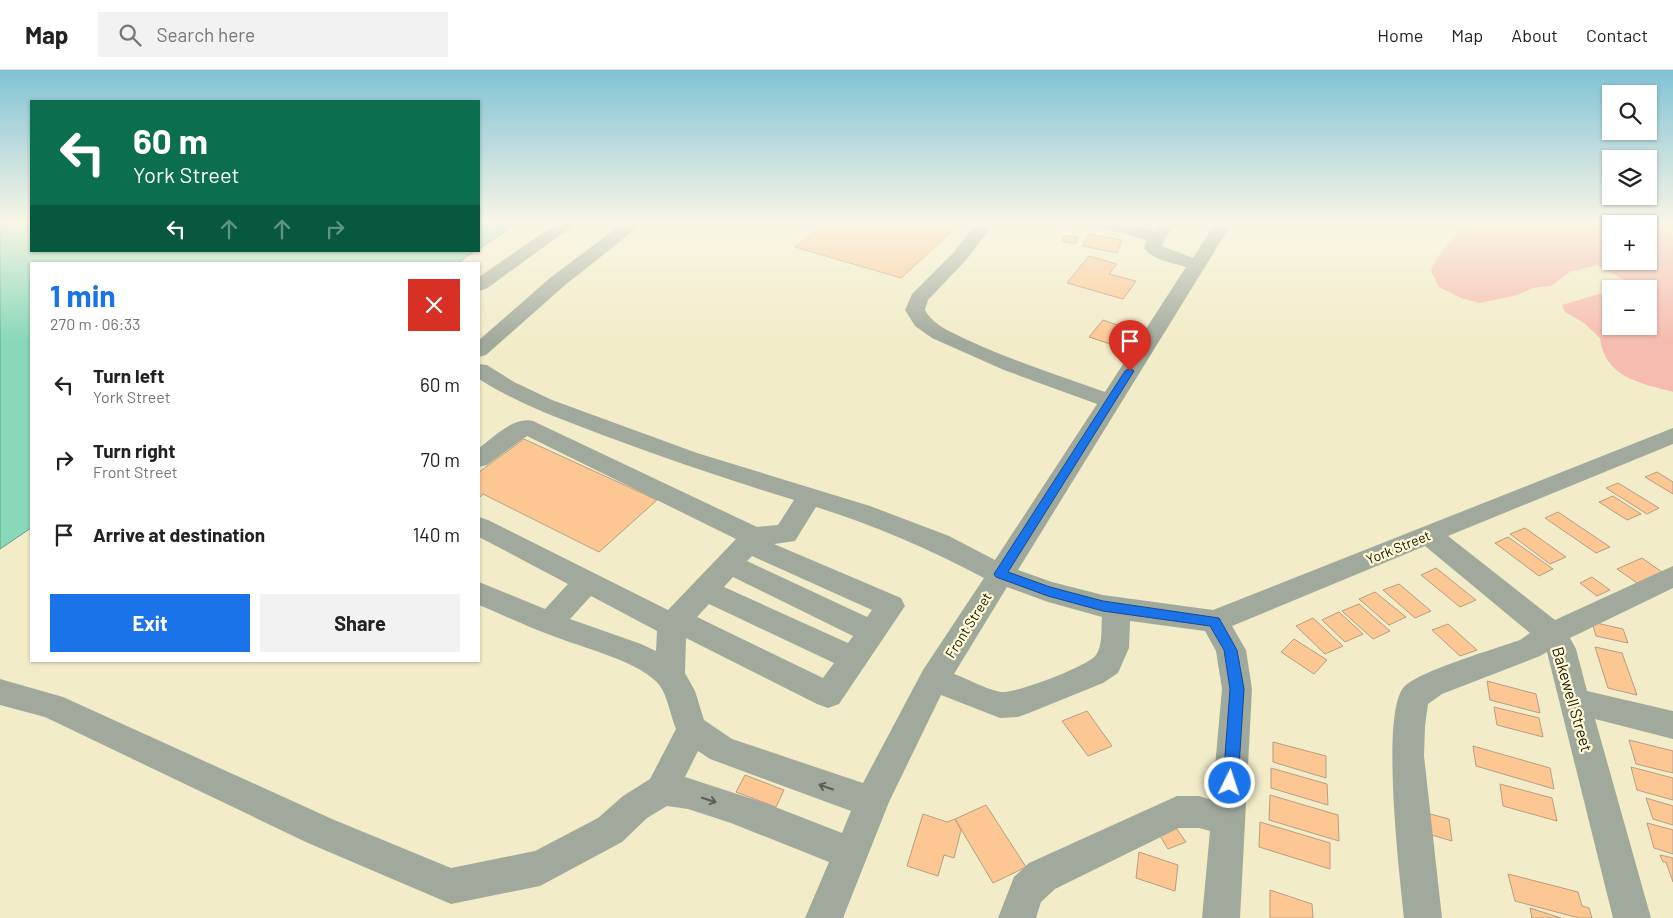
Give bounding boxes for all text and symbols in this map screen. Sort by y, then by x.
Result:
search box [98,12,448,57]
text: Map [25,20,68,49]
icon: search [116,21,144,49]
text: Search here [156,23,255,46]
text: Home [1377,24,1423,46]
text: Map [1451,24,1483,46]
text: About [1511,24,1558,46]
text: Contact [1586,24,1648,46]
map controls [1602,85,1657,335]
button: search [1602,85,1657,140]
text: 60 m [133,119,208,161]
icon: left [50,120,115,185]
button: layers [1602,150,1657,205]
text: York Street [133,161,240,187]
icon: left [162,215,190,243]
icon: ahead [215,215,243,243]
icon: ahead [268,215,296,243]
icon: right [321,215,349,243]
button: + [1602,215,1657,270]
text: 1 min [50,277,116,313]
button: close [408,279,460,331]
button: − [1602,280,1657,335]
text: 270 m · 06:33 [50,314,141,333]
pin [1109,320,1151,371]
icon: arrive [1116,327,1144,355]
text: Turn left [93,364,164,387]
icon: left [50,371,78,399]
text: 60 m [420,373,460,396]
text: York Street [93,387,171,406]
text: Turn right [93,439,175,462]
icon: right [50,446,78,474]
text: 70 m [421,448,460,471]
text: Front Street [93,462,178,481]
icon: arrive [50,521,78,549]
text: Arrive at destination [93,523,265,546]
text: 140 m [413,523,460,546]
street label: York Street [1363,526,1433,568]
street label: Front Street [941,589,995,661]
button: Exit [50,594,250,652]
button: Share [260,594,460,652]
street label: Bakewell Street [1549,644,1597,754]
position arrow [1203,756,1255,808]
one-way arrow [818,781,834,791]
one-way arrow [701,796,717,806]

